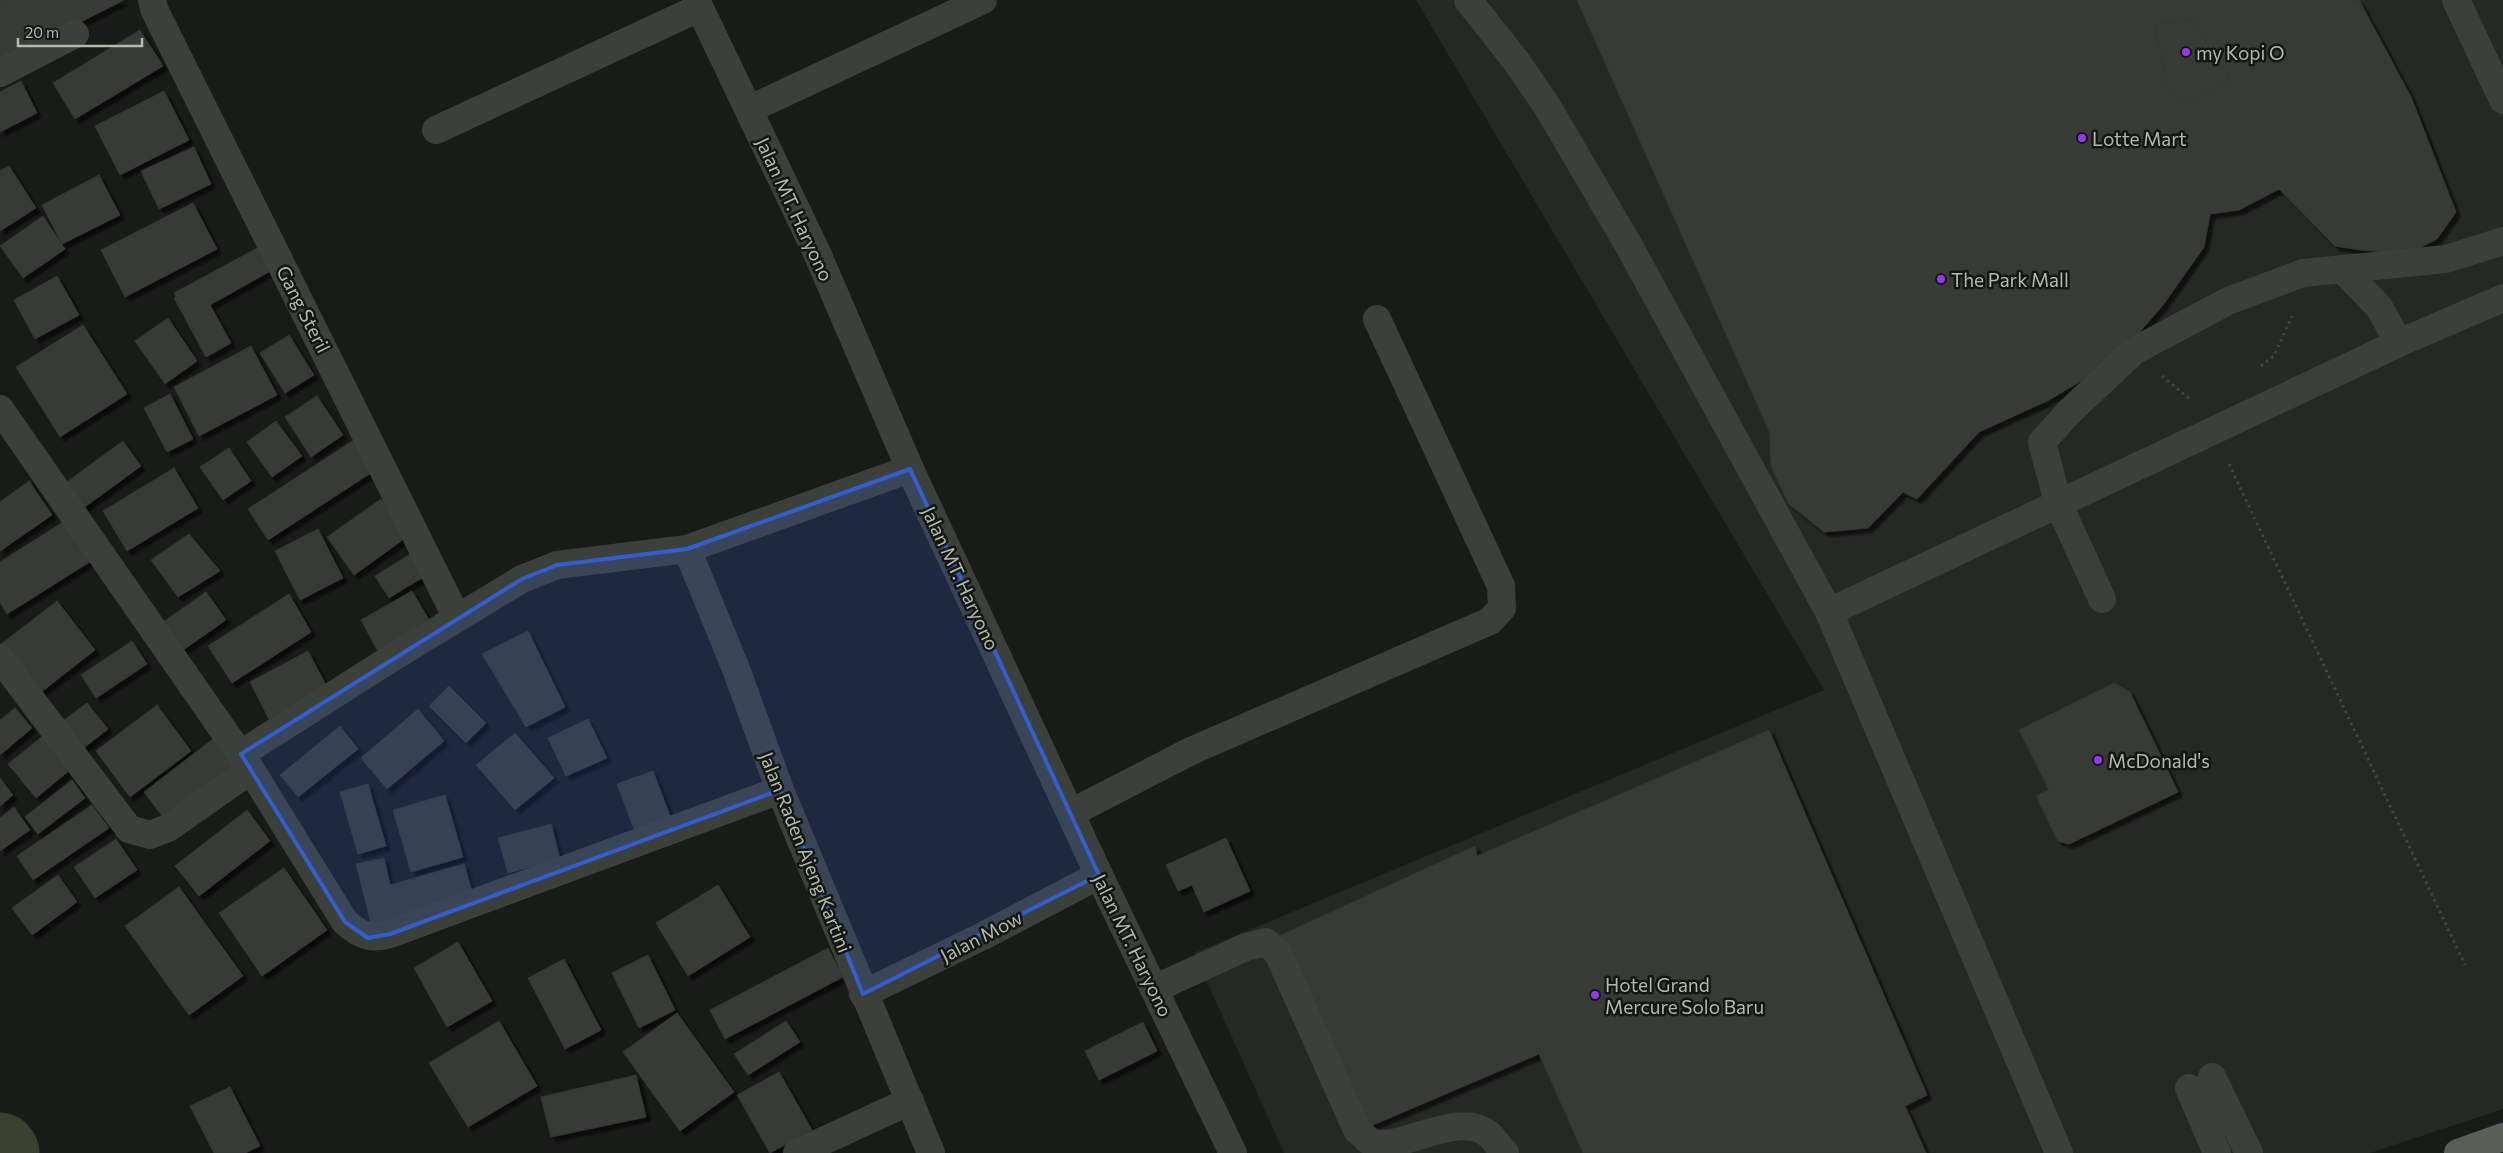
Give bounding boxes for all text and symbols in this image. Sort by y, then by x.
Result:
scale bar [18,15,141,47]
text: 20 m [25,23,59,41]
place label: my Kopi O [2196,41,2285,64]
marker: my Kopi O [2180,46,2192,58]
place label: Lotte Mart [2092,127,2187,150]
marker: Lotte Mart [2076,132,2088,144]
street label: Jalan MT. Haryono [752,133,838,285]
street label: Gang Steril [272,262,336,356]
place label: The Park Mall [1951,268,2069,291]
marker: The Park Mall [1935,273,1947,285]
street label: Jalan MT. Haryono [918,502,1004,654]
street label: Jalan Raden Ajeng Kartini [755,748,857,956]
place label: McDonald's [2108,749,2210,772]
marker: McDonald's [2092,754,2104,766]
street label: Jalan MT. Haryono [1088,870,1178,1020]
street label: Jalan Mow [936,906,1026,966]
place label: Hotel Grand Mercure Solo Baru [1605,973,1764,1018]
marker: Hotel Grand Mercure Solo Baru [1589,989,1601,1001]

